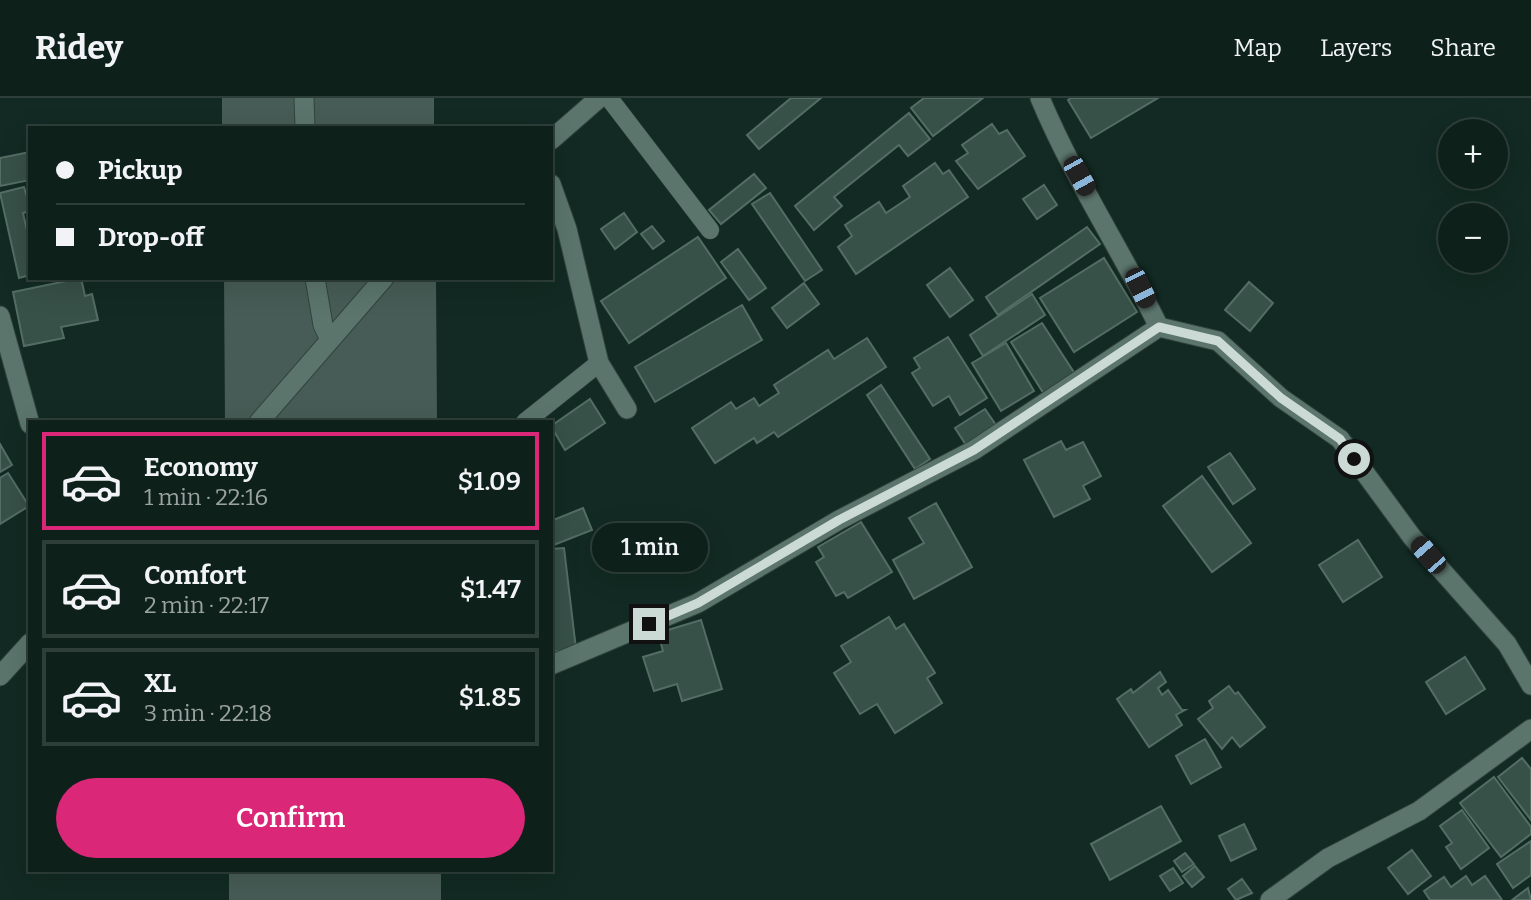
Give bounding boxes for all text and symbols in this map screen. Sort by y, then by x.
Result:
text: Ridey [35,28,123,68]
text: Map [1234,34,1282,62]
text: Layers [1320,34,1392,62]
text: Share [1430,34,1496,62]
map controls [1438,119,1508,273]
button: + [1438,119,1508,189]
car [1060,153,1099,199]
text: Pickup [98,155,183,186]
button: − [1438,203,1508,273]
text: Drop-off [98,222,204,253]
car [1122,265,1159,311]
route start [1338,443,1370,475]
icon: car [60,450,123,513]
text: Economy [144,452,258,483]
text: $1.09 [458,466,521,497]
text: 1 min · 22:16 [144,483,268,511]
callout: 1 min [591,522,707,572]
car [1407,532,1450,578]
text: 1 min [621,533,679,561]
icon: car [60,558,123,621]
text: Comfort [144,560,247,591]
text: $1.47 [460,574,521,605]
text: 2 min · 22:17 [144,591,269,619]
route end [633,608,665,640]
icon: car [60,666,123,729]
text: XL [144,668,176,699]
text: $1.85 [458,682,521,713]
text: 3 min · 22:18 [144,699,272,727]
button: Confirm [56,778,525,858]

